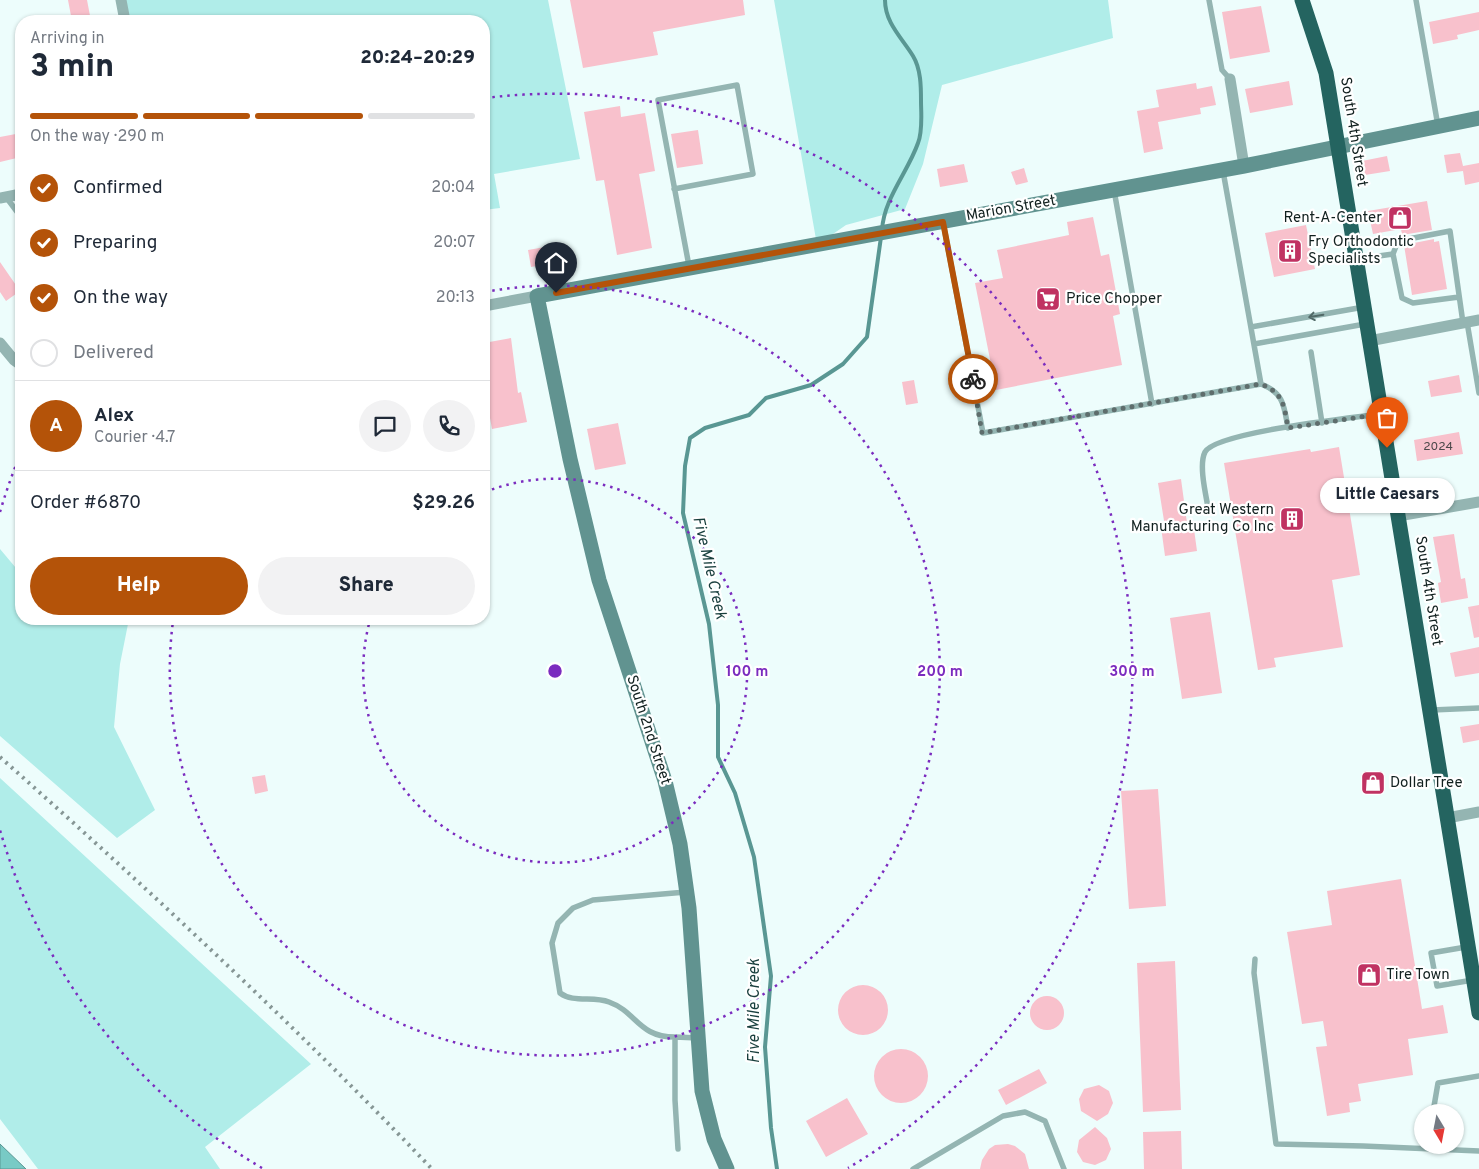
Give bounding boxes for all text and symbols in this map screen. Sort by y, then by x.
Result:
text: Arriving in [30,29,105,49]
text: 20:24–20:29 [360,46,475,70]
text: 3 min [30,48,114,88]
street label: South 4th Street [1335,76,1371,188]
text: On the way · 290 m [30,127,164,147]
icon: check [30,174,58,202]
text: Confirmed [73,176,163,200]
text: 20:04 [431,178,475,198]
street label: Marion Street [965,192,1057,226]
shop icon: Rent-A-Center [1387,205,1413,231]
place label: Rent-A-Center [1283,209,1382,228]
icon: check [30,229,58,257]
text: Preparing [73,231,157,255]
text: 20:07 [433,233,475,253]
place label: Fry Orthodontic Specialists [1308,233,1414,269]
building icon: Fry Orthodontic Specialists [1277,238,1303,264]
pin [535,242,577,293]
icon: home [542,249,570,277]
icon: check [30,284,58,312]
text: On the way [73,286,168,310]
supermarket icon: Price Chopper [1035,286,1061,312]
text: 20:13 [436,288,475,308]
place label: Price Chopper [1066,290,1162,309]
one-way arrow [1308,311,1324,321]
text: Delivered [73,341,154,365]
courier [948,354,998,404]
icon: bike [959,365,987,393]
pin [1366,397,1408,448]
button: chat [359,400,411,452]
button: phone [423,400,475,452]
text: Alex [94,404,134,428]
icon: bag [1373,404,1401,432]
text: A [49,414,63,438]
text: Courier · 4.7 [94,428,175,448]
house number: 2024 [1423,439,1453,455]
callout: Little Caesars [1320,478,1454,513]
text: Little Caesars [1335,485,1440,505]
text: Order #6870 [30,491,141,515]
text: $29.26 [412,491,475,515]
place label: Great Western Manufacturing Co Inc [1131,501,1274,537]
building icon: Great Western Manufacturing Co Inc [1279,506,1305,532]
water label: Five Mile Creek [687,515,731,622]
street label: South 4th Street [1410,535,1446,647]
button: Help [30,557,248,615]
button: Share [258,557,475,615]
centre of rings [546,662,564,680]
text: 100 m [726,663,768,682]
text: 200 m [917,663,963,682]
text: 300 m [1109,663,1155,682]
street label: South 2nd Street [621,673,675,787]
shop icon: Dollar Tree [1360,770,1386,796]
place label: Dollar Tree [1390,774,1462,793]
water label: Five Mile Creek [745,958,765,1063]
shop icon: Tire Town [1356,962,1382,988]
place label: Tire Town [1386,966,1450,985]
north arrow [1414,1104,1464,1154]
map controls [1414,1104,1464,1154]

